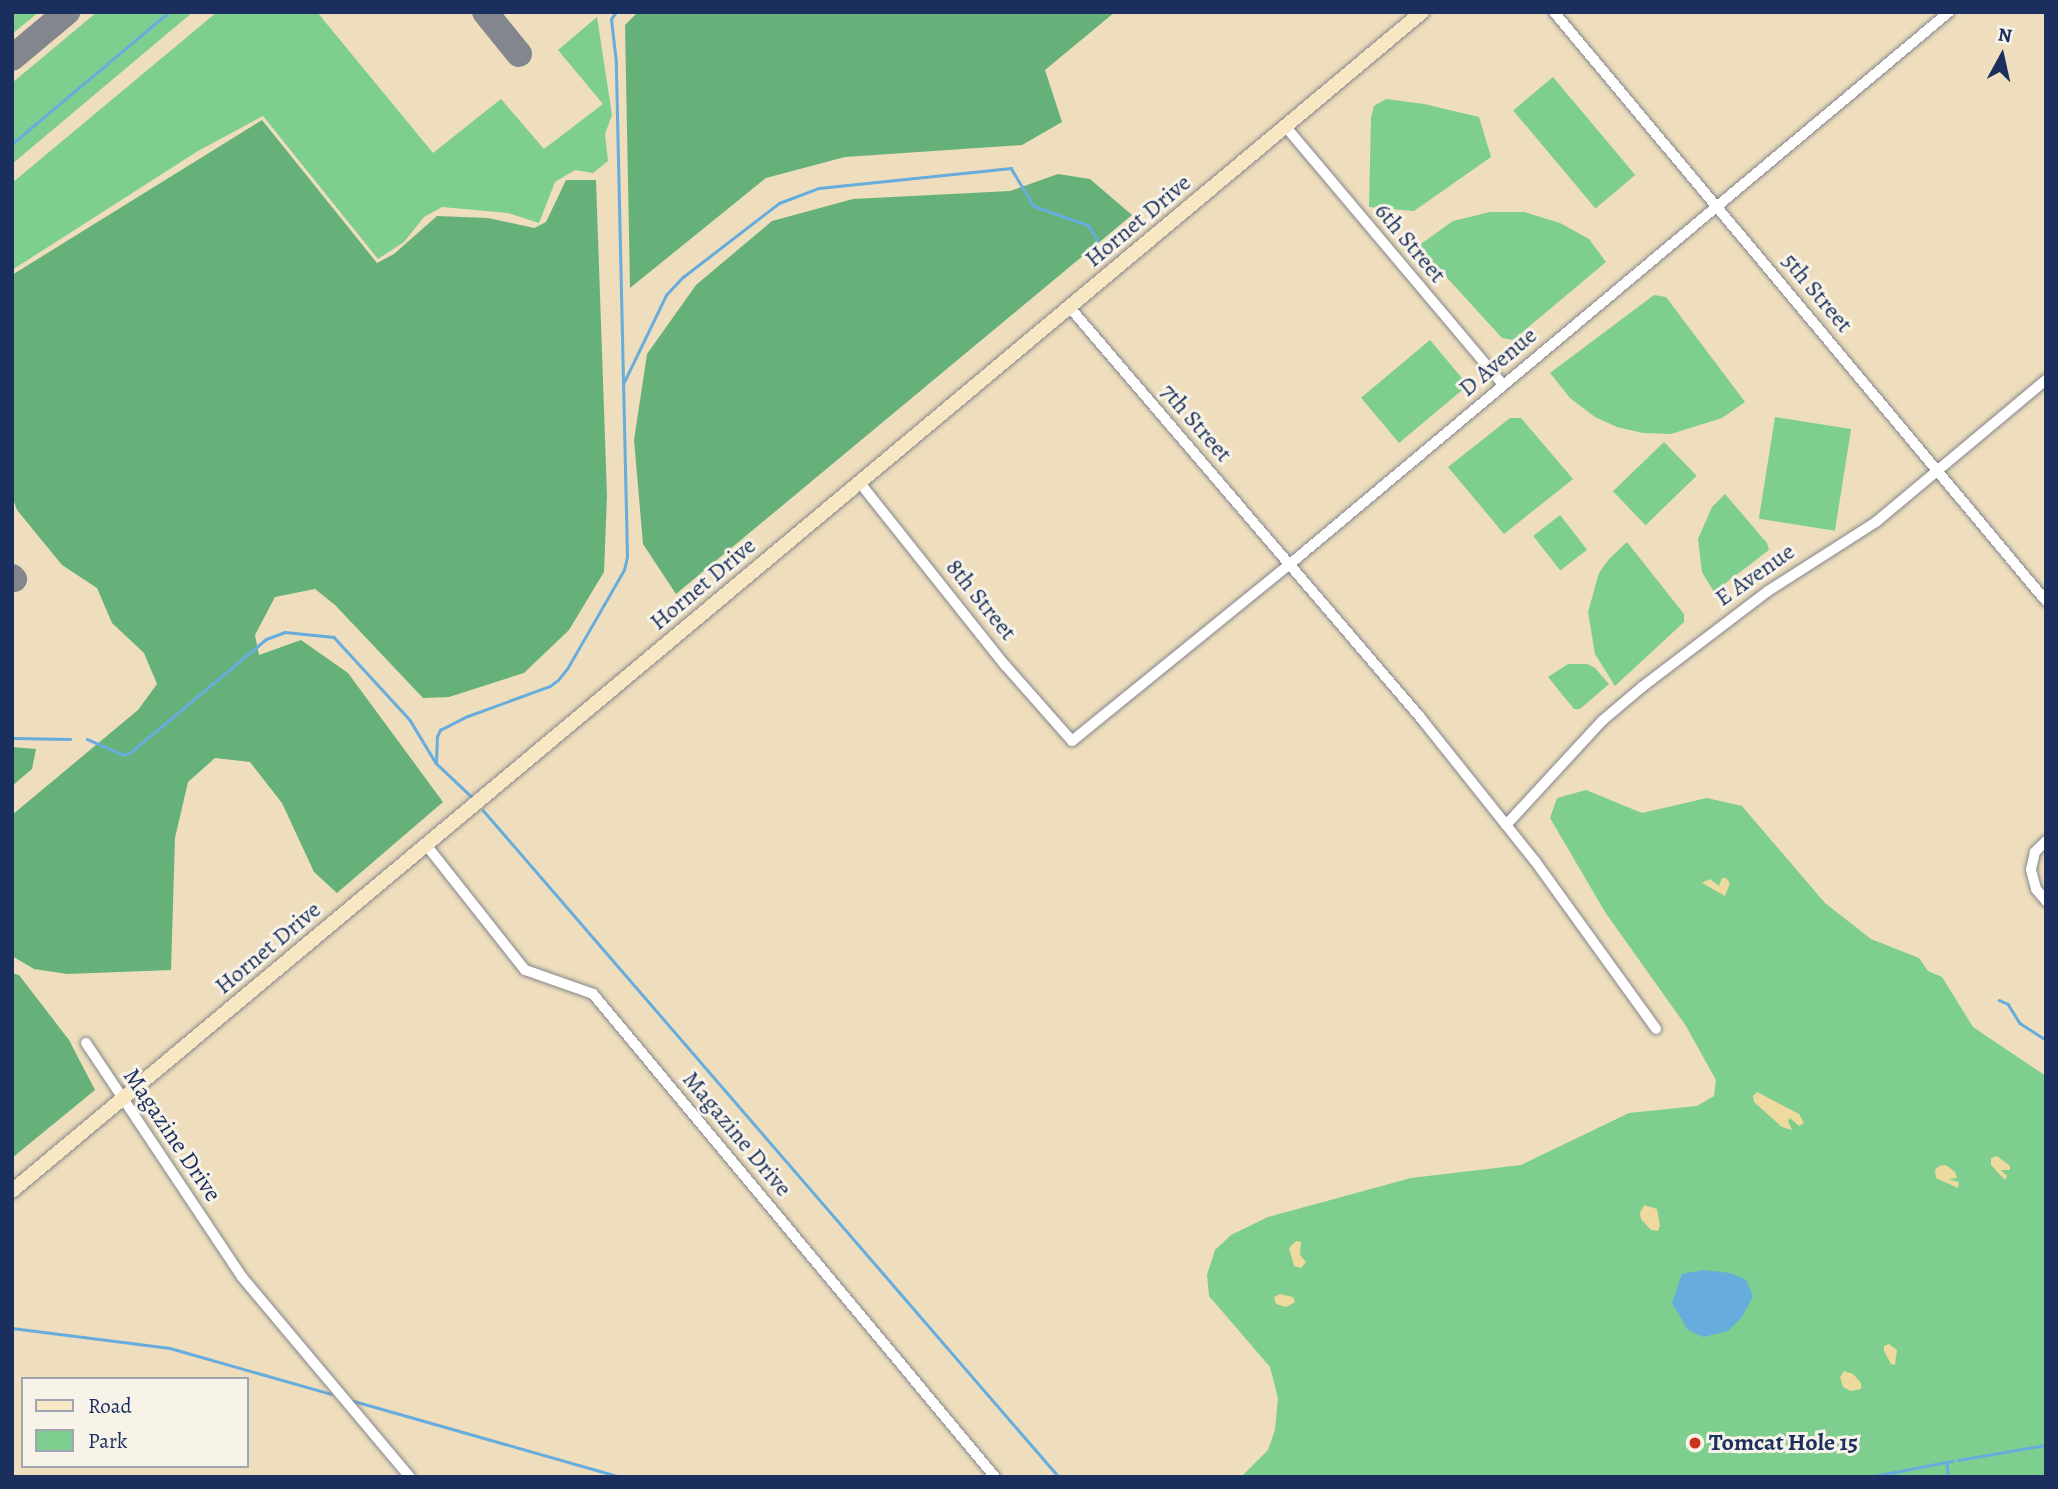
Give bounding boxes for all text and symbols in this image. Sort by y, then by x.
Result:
north arrow [1967,21,2037,91]
text: N [1996,21,2014,49]
street label: Hornet Drive [1079,168,1197,274]
street label: 6th Street [1368,197,1452,289]
street label: 5th Street [1775,247,1859,339]
street label: D Avenue [1453,321,1543,403]
street label: 7th Street [1154,378,1238,468]
street label: Hornet Drive [644,531,762,637]
street label: E Avenue [1710,537,1800,613]
street label: 8th Street [940,554,1022,646]
street label: Hornet Drive [209,895,327,1001]
street label: Magazine Drive [117,1063,227,1207]
street label: Magazine Drive [676,1066,798,1202]
legend [21,1377,248,1468]
text: Road [88,1392,132,1420]
text: Park [88,1427,127,1455]
place label: Tomcat Hole 15 [1709,1429,1858,1457]
marker: Tomcat Hole 15 [1687,1435,1703,1451]

